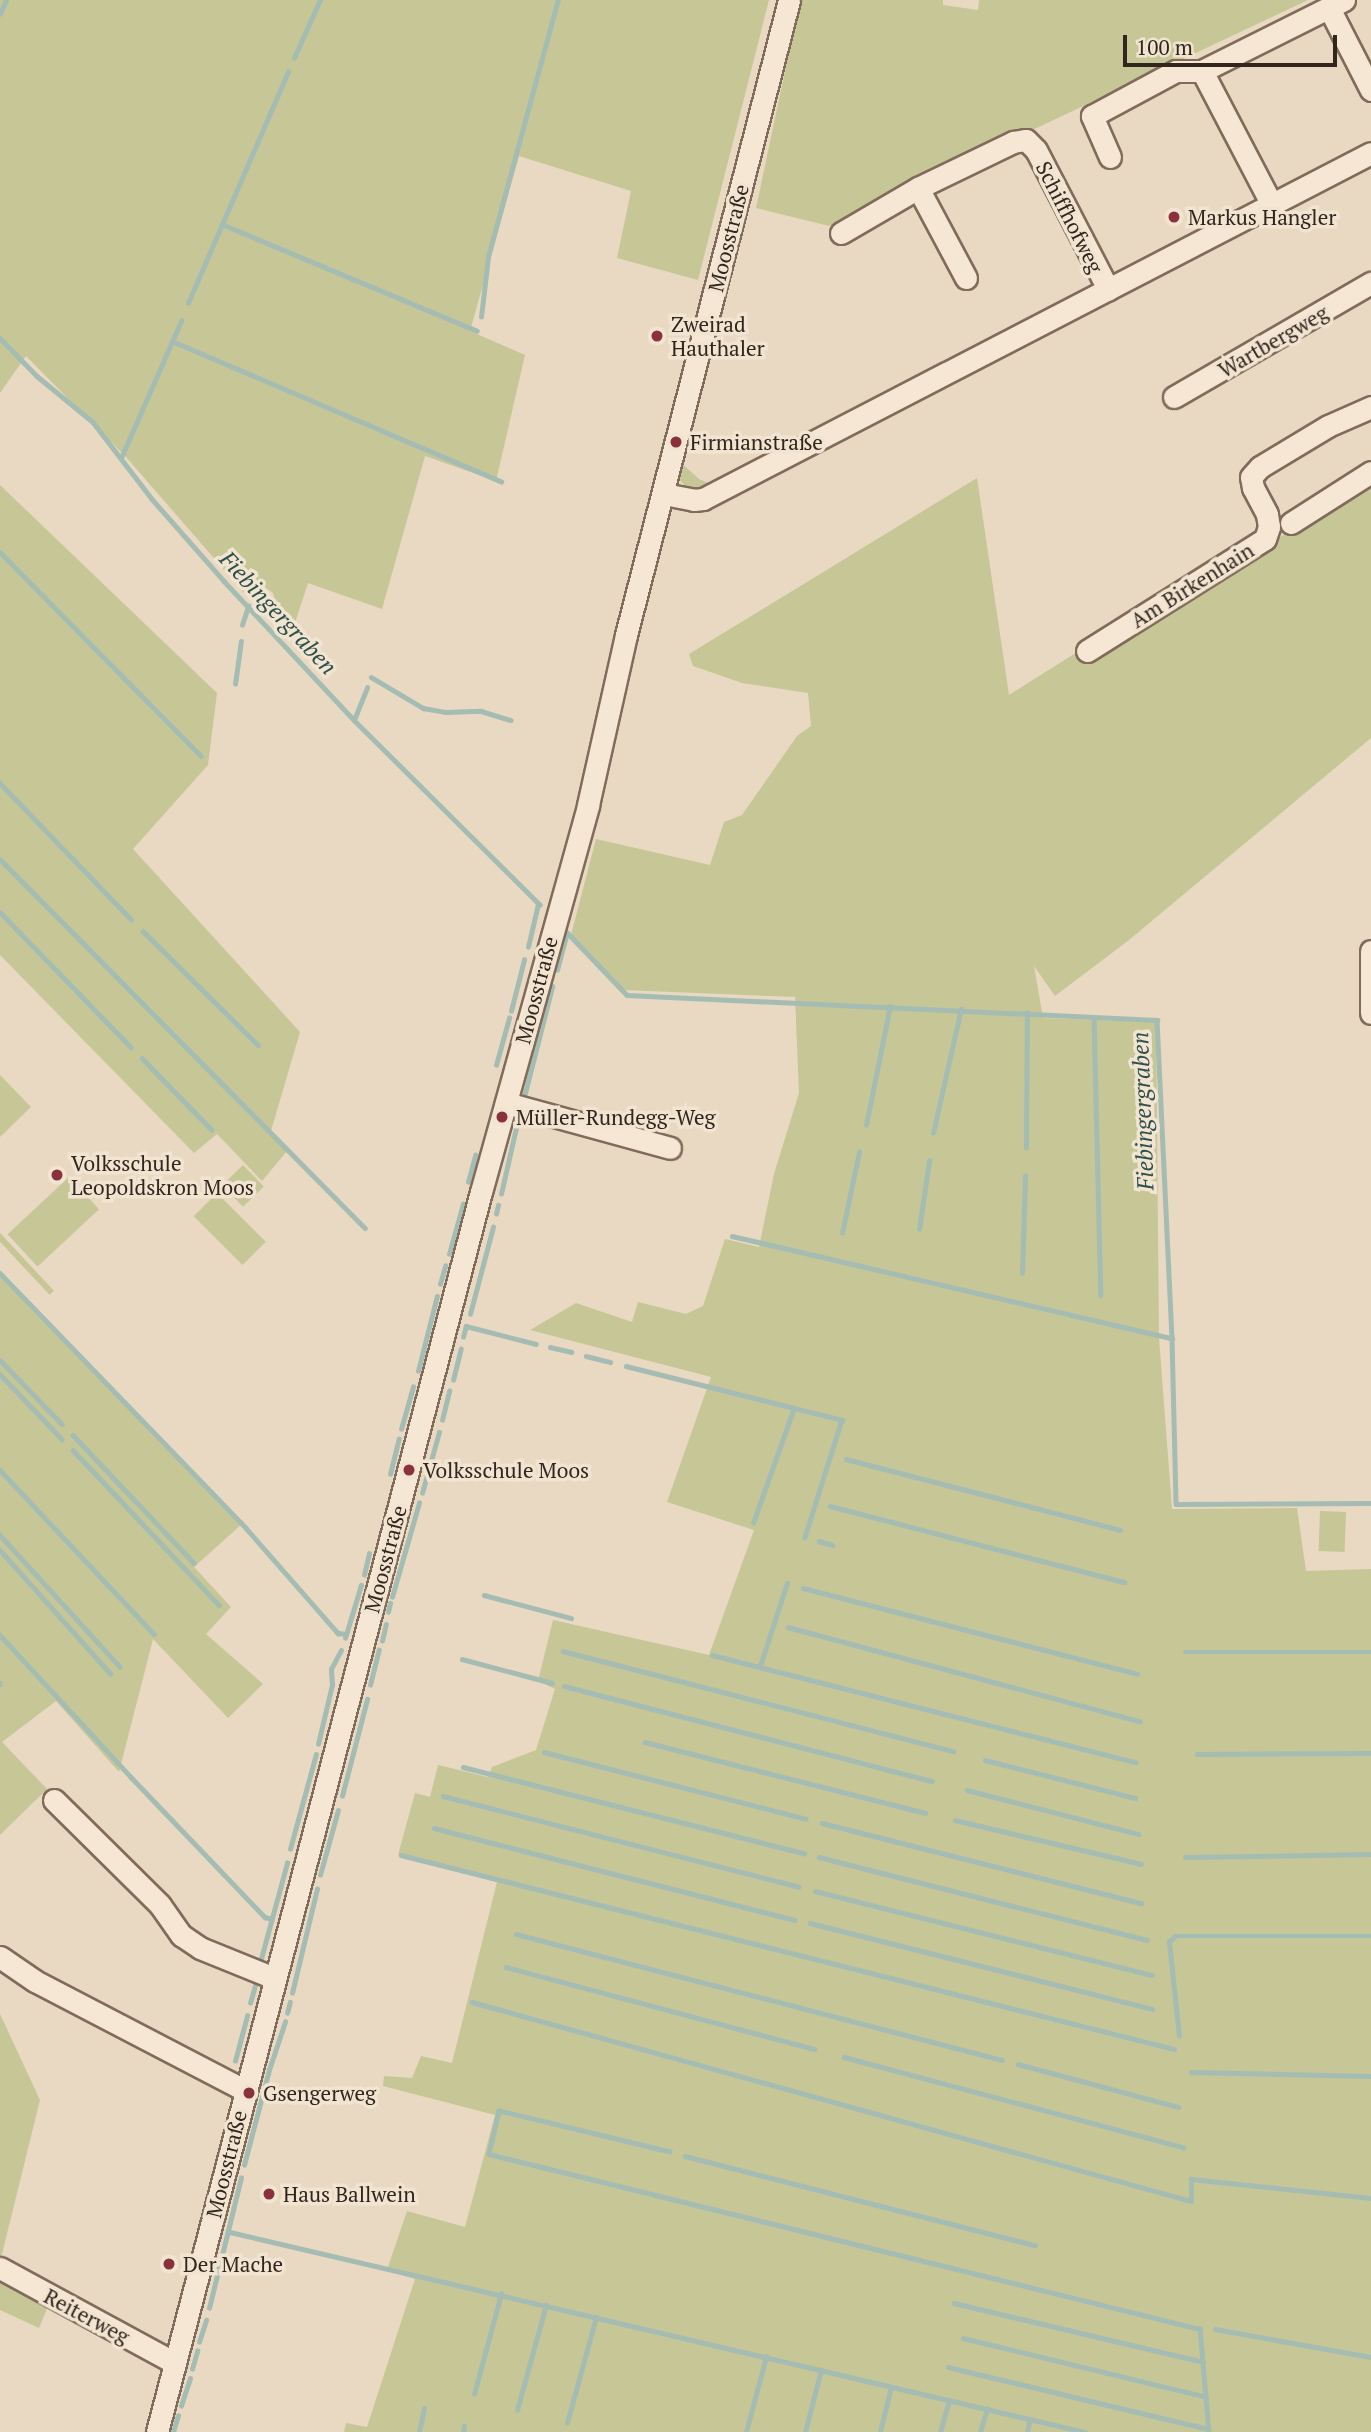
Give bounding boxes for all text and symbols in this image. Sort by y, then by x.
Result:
scale bar [1126,21,1340,65]
text: 100 m [1136,33,1193,61]
street label: Schiffhofweg [1031,157,1109,277]
street label: Moosstraße [702,182,754,294]
place label: Markus Hangler [1188,204,1336,230]
marker: Markus Hangler [1166,209,1182,225]
street label: Wartbergweg [1214,299,1332,383]
place label: Zweirad Hauthaler [671,311,765,361]
marker: Zweirad Hauthaler [649,328,665,344]
place label: Firmianstraße [690,429,823,455]
marker: Firmianstraße [668,434,684,450]
street label: Am Birkenhain [1126,537,1258,633]
water label: Fiebingergraben [214,546,342,680]
street label: Moosstraße [510,934,562,1046]
water label: Fiebingergraben [1126,1031,1160,1191]
place label: Müller-Rundegg-Weg [516,1104,716,1130]
marker: Müller-Rundegg-Weg [494,1109,510,1125]
place label: Volksschule Leopoldskron Moos [71,1150,254,1200]
marker: Volksschule Leopoldskron Moos [49,1167,65,1183]
place label: Volksschule Moos [423,1457,589,1483]
marker: Volksschule Moos [401,1462,417,1478]
street label: Moosstraße [359,1503,411,1615]
place label: Gsengerweg [263,2080,376,2106]
marker: Gsengerweg [241,2085,257,2101]
street label: Moosstraße [200,2108,252,2220]
place label: Haus Ballwein [283,2181,416,2207]
marker: Haus Ballwein [261,2186,277,2202]
place label: Der Mache [183,2251,283,2277]
marker: Der Mache [161,2256,177,2272]
street label: Reiterweg [40,2283,134,2349]

